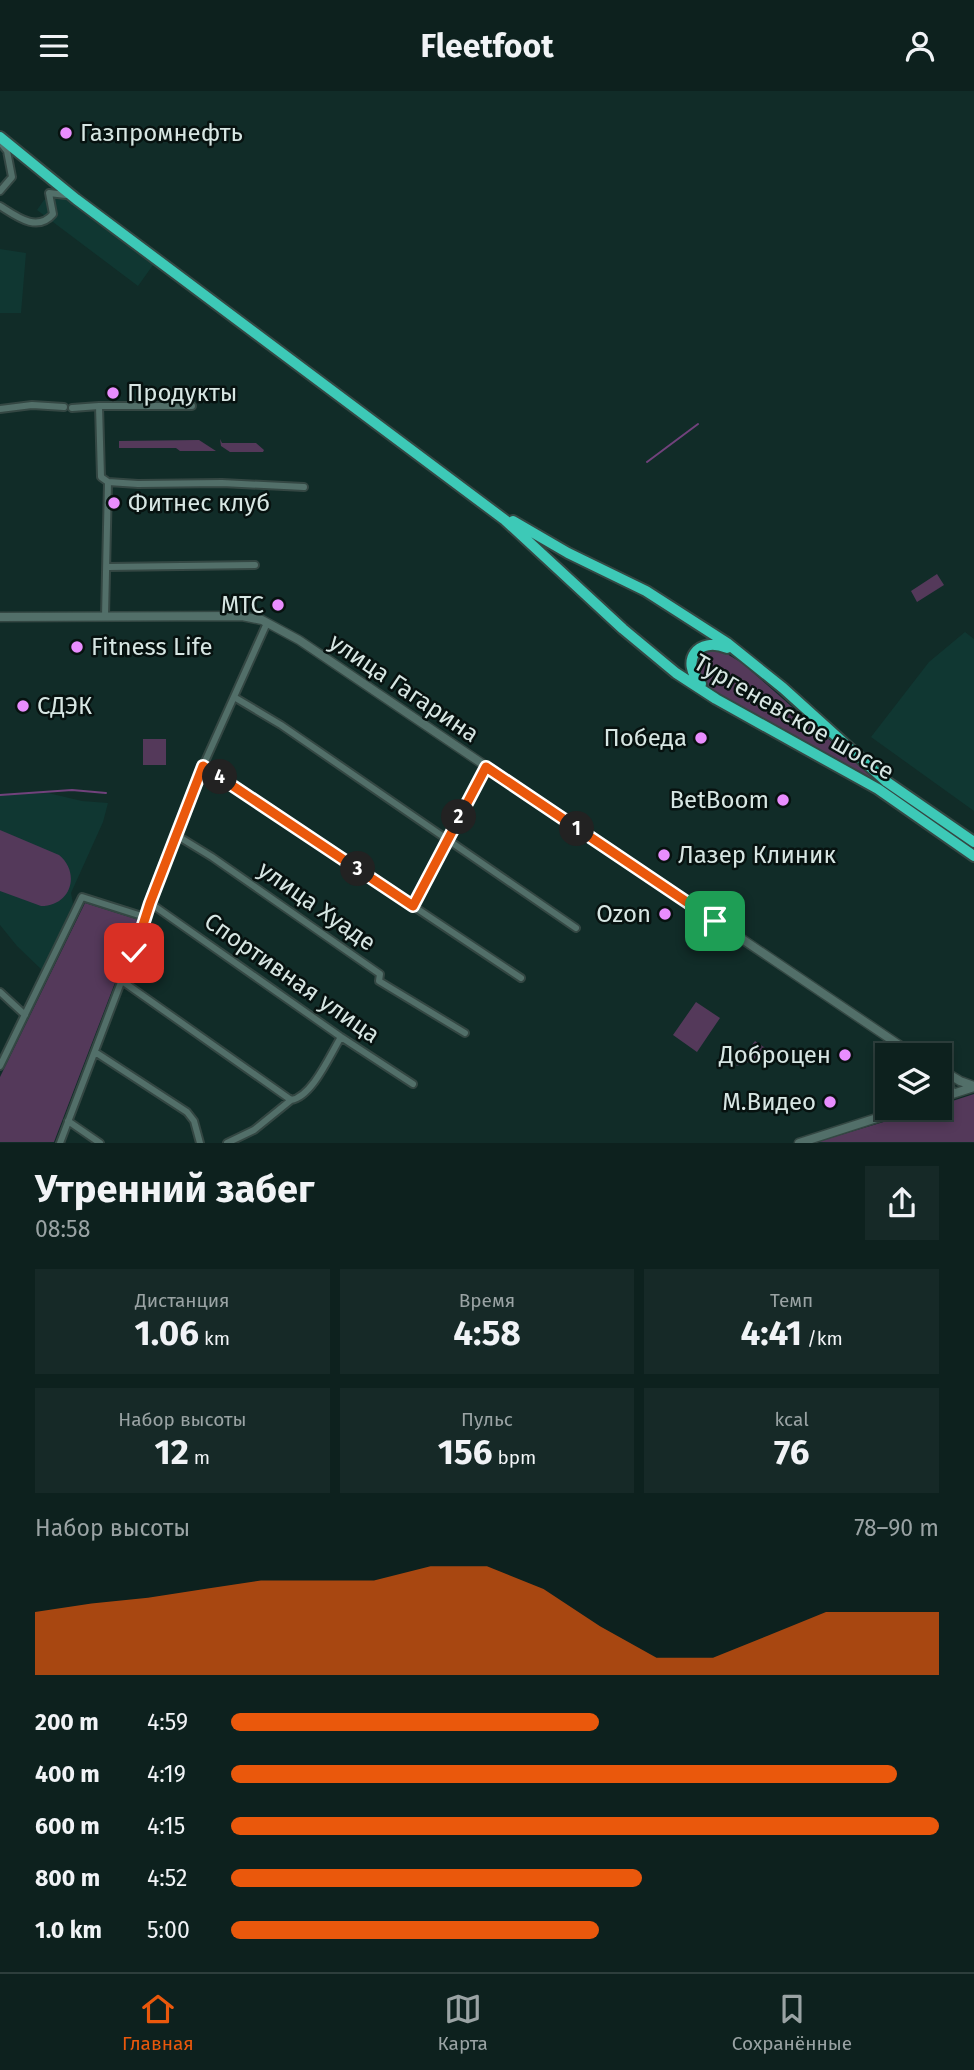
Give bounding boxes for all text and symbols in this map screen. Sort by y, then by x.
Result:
icon: menu [35,27,73,65]
text: Fleetfoot [420,27,554,65]
icon: person [901,27,939,65]
place label: Газпромнефть [80,119,243,147]
marker: Газпромнефть [58,125,74,141]
place label: Продукты [127,379,237,407]
marker: Продукты [105,385,121,401]
place label: Фитнес клуб [128,489,270,517]
marker: Фитнес клуб [106,495,122,511]
place label: МТС [221,591,264,619]
marker: МТС [270,597,286,613]
street label: улица Гагарина [324,628,484,748]
place label: Fitness Life [91,633,213,661]
marker: Fitness Life [69,639,85,655]
street label: Тургеневское шоссе [689,648,899,786]
place label: СДЭК [37,692,92,720]
marker: СДЭК [15,698,31,714]
place label: Победа [604,724,687,752]
marker: Победа [693,730,709,746]
pin: 4 [202,759,238,795]
text: 4 [214,765,225,788]
place label: BetBoom [669,786,769,814]
marker: BetBoom [775,792,791,808]
pin: 2 [442,799,476,835]
text: 2 [454,805,463,828]
pin: 1 [560,811,594,847]
text: 1 [572,817,581,840]
place label: Лазер Клиник [678,841,836,869]
marker: Лазер Клиник [656,847,672,863]
pin: 3 [340,851,376,887]
street label: улица Хуаде [253,855,381,957]
text: 3 [353,857,362,880]
pin [685,891,745,951]
place label: Ozon [596,900,651,928]
icon: arrive [696,902,734,940]
marker: Ozon [657,906,673,922]
street label: Спортивная улица [199,907,385,1049]
pin [104,923,164,983]
icon: check [115,934,153,972]
place label: Доброцен [718,1041,831,1069]
map controls [875,1043,952,1120]
button: layers [875,1043,952,1120]
marker: Доброцен [837,1047,853,1063]
place label: М.Видео [722,1088,816,1116]
marker: М.Видео [822,1094,838,1110]
text: Утренний забег [35,1166,314,1212]
button: share [865,1166,939,1240]
text: 08:58 [35,1215,90,1243]
text: Дистанция [135,1289,230,1312]
text: Время [459,1289,515,1312]
text: Темп [770,1289,813,1312]
text: 1.06 [135,1312,199,1354]
text: 4:58 [453,1312,521,1354]
text: 4:41 [740,1312,802,1354]
text: km [199,1327,230,1350]
text: /km [802,1327,843,1350]
text: Набор высоты [118,1408,246,1431]
text: Пульс [461,1408,513,1431]
text: kcal [775,1408,809,1431]
text: 12 [154,1431,189,1473]
text: 156 [438,1431,492,1473]
text: 76 [774,1431,809,1473]
text: m [189,1446,210,1469]
text: bpm [492,1446,536,1469]
text: Набор высоты [35,1514,190,1542]
text: 78–90 m [854,1514,939,1542]
text: 200 m [35,1708,99,1736]
text: 4:59 [147,1708,188,1736]
text: 400 m [35,1760,100,1788]
text: 4:19 [147,1760,186,1788]
text: 600 m [35,1812,100,1840]
text: 4:15 [147,1812,185,1840]
text: 800 m [35,1864,100,1892]
text: 4:52 [147,1864,187,1892]
text: 1.0 km [35,1916,102,1944]
text: 5:00 [147,1916,190,1944]
tab: Главная [122,1990,194,2055]
tab: Карта [438,1990,488,2055]
tab: Сохранённые [732,1990,852,2055]

